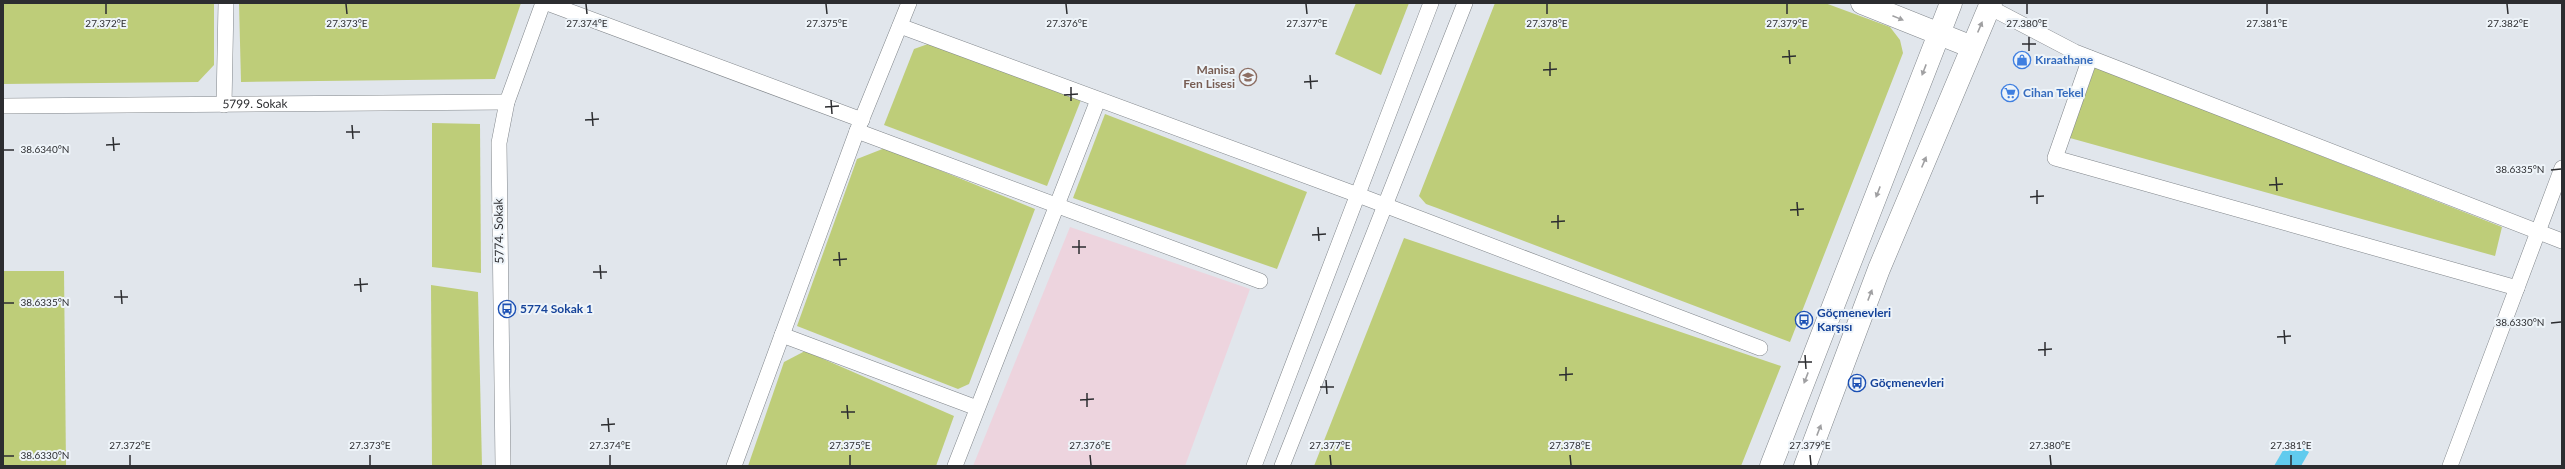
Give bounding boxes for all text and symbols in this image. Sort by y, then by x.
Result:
one-way arrow [1893,15,1905,21]
text: 27.372°E [85,17,127,29]
text: 27.373°E [326,17,368,29]
text: 27.374°E [566,17,608,29]
text: 27.375°E [806,17,848,29]
text: 27.376°E [1046,17,1088,29]
text: 27.377°E [1286,17,1328,29]
text: 27.378°E [1526,17,1568,29]
text: 27.379°E [1766,17,1808,29]
text: 27.380°E [2006,17,2048,29]
text: 27.381°E [2246,17,2288,29]
text: 27.382°E [2487,17,2529,29]
one-way arrow [1978,21,1984,33]
shop icon: Kıraathane [2012,50,2032,70]
place label: Kıraathane [2035,52,2094,67]
place label: Manisa Fen Lisesi [1183,62,1235,91]
one-way arrow [1921,64,1927,76]
school or university icon: Manisa Fen Lisesi [1238,67,1258,87]
supermarket icon: Cihan Tekel [2000,83,2020,103]
place label: Cihan Tekel [2023,85,2084,100]
street label: 5799. Sokak [222,96,289,111]
text: 38.6340°N [21,143,69,155]
one-way arrow [1922,155,1928,167]
text: 38.6335°N [2496,163,2544,175]
one-way arrow [1875,186,1881,198]
street label: 5774. Sokak [490,197,507,264]
one-way arrow [1867,288,1873,300]
text: 38.6335°N [21,296,69,308]
bus stop icon: 5774 Sokak 1 [497,299,517,319]
place label: 5774 Sokak 1 [520,301,593,316]
place label: Göçmenevleri Karşısı [1817,305,1891,334]
bus stop icon: Göçmenevleri Karşısı [1794,310,1814,330]
text: 38.6330°N [2496,316,2544,328]
one-way arrow [1802,372,1808,384]
bus stop icon: Göçmenevleri [1847,373,1867,393]
place label: Göçmenevleri [1870,375,1944,390]
one-way arrow [1816,423,1822,435]
text: 27.372°E [109,439,151,451]
text: 27.373°E [349,439,391,451]
text: 27.374°E [589,439,631,451]
text: 27.375°E [829,439,871,451]
text: 27.376°E [1069,439,1111,451]
text: 27.377°E [1309,439,1351,451]
text: 27.378°E [1549,439,1591,451]
text: 27.379°E [1789,439,1831,451]
text: 27.380°E [2029,439,2071,451]
text: 27.381°E [2270,439,2312,451]
text: 38.6330°N [21,449,69,461]

